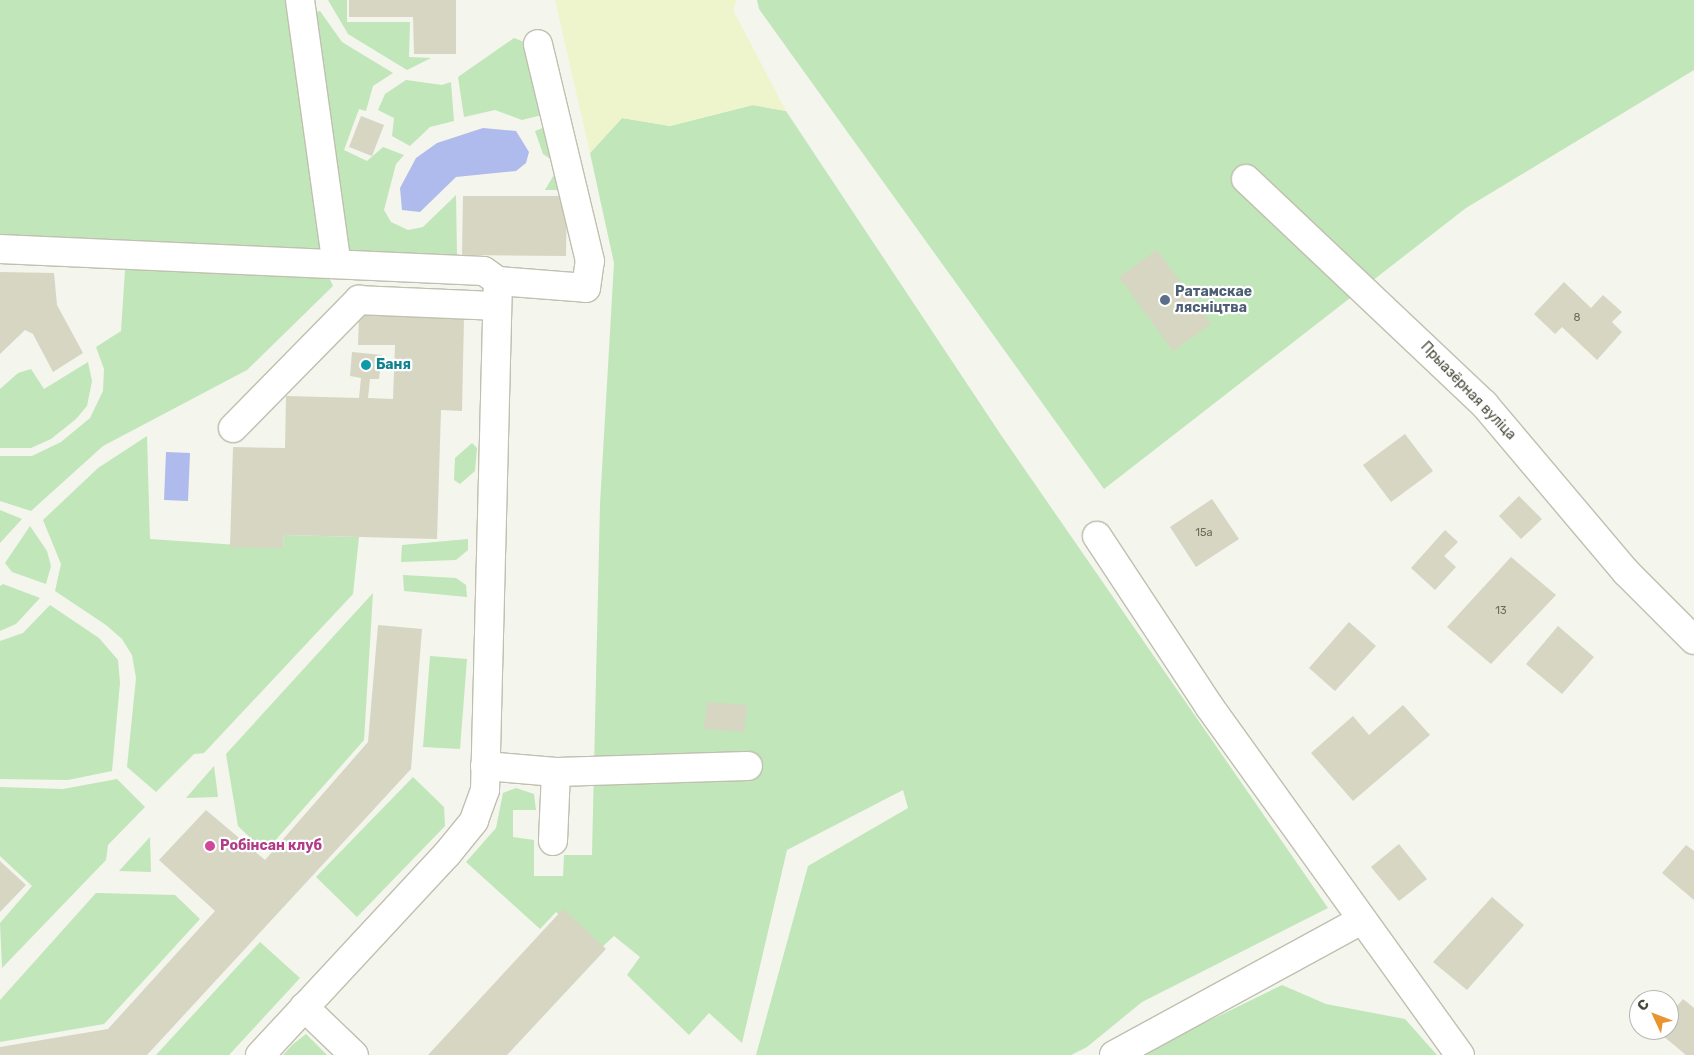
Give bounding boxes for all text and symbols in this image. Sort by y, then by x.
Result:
place label: Ратамскае лясніцтва [1175,284,1252,316]
marker: Ратамскае лясніцтва [1159,294,1171,306]
house number: 8 [1574,311,1580,325]
street label: Прыазёрная вуліца [1417,339,1519,443]
place label: Баня [376,357,411,373]
marker: Баня [360,359,372,371]
house number: 15а [1195,526,1213,540]
house number: 13 [1495,604,1507,618]
place label: Робінсан клуб [220,838,322,854]
marker: Робінсан клуб [204,840,216,852]
north arrow [1629,990,1679,1040]
text: С [1634,996,1653,1015]

